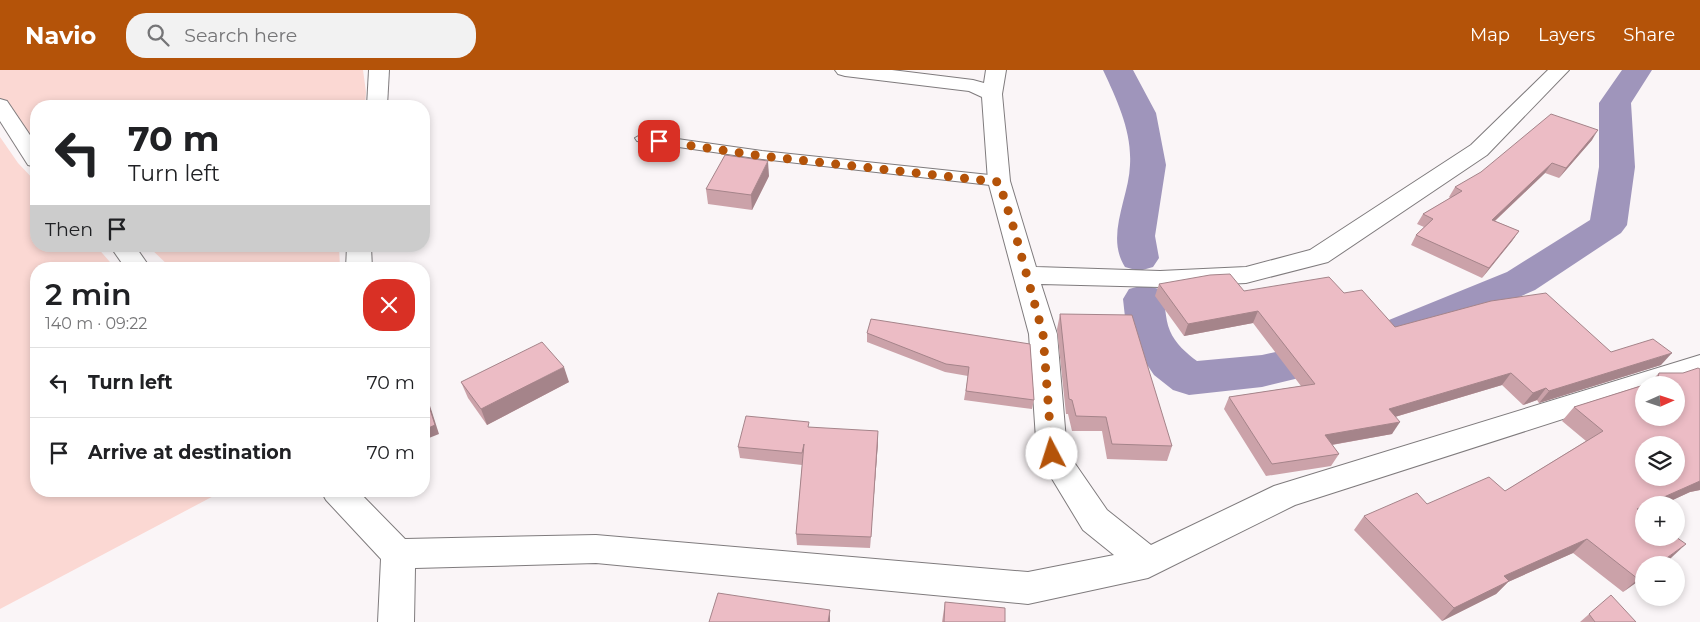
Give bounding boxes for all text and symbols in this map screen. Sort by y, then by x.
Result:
search box [126,13,476,58]
text: Navio [25,21,96,50]
icon: search [144,21,172,49]
text: Search here [184,24,297,47]
text: Map [1470,24,1510,46]
text: Layers [1538,24,1595,46]
text: Share [1623,24,1675,46]
text: 70 m [128,117,219,160]
icon: left [45,120,110,185]
pin [638,120,680,162]
icon: arrive [645,127,673,155]
text: Turn left [128,160,220,187]
icon: arrive [103,215,131,243]
text: Then [45,218,93,241]
text: 2 min [45,276,132,313]
button: close [363,279,415,331]
text: 140 m · 09:22 [45,314,147,333]
icon: left [45,369,73,397]
text: Turn left [88,371,173,394]
text: 70 m [366,371,415,394]
north arrow [1635,376,1685,426]
map controls [1635,376,1685,606]
position arrow [1025,427,1077,479]
button: layers [1635,436,1685,486]
icon: arrive [45,439,73,467]
text: Arrive at destination [88,441,292,464]
text: 70 m [366,441,415,464]
button: + [1635,496,1685,546]
button: − [1635,556,1685,606]

